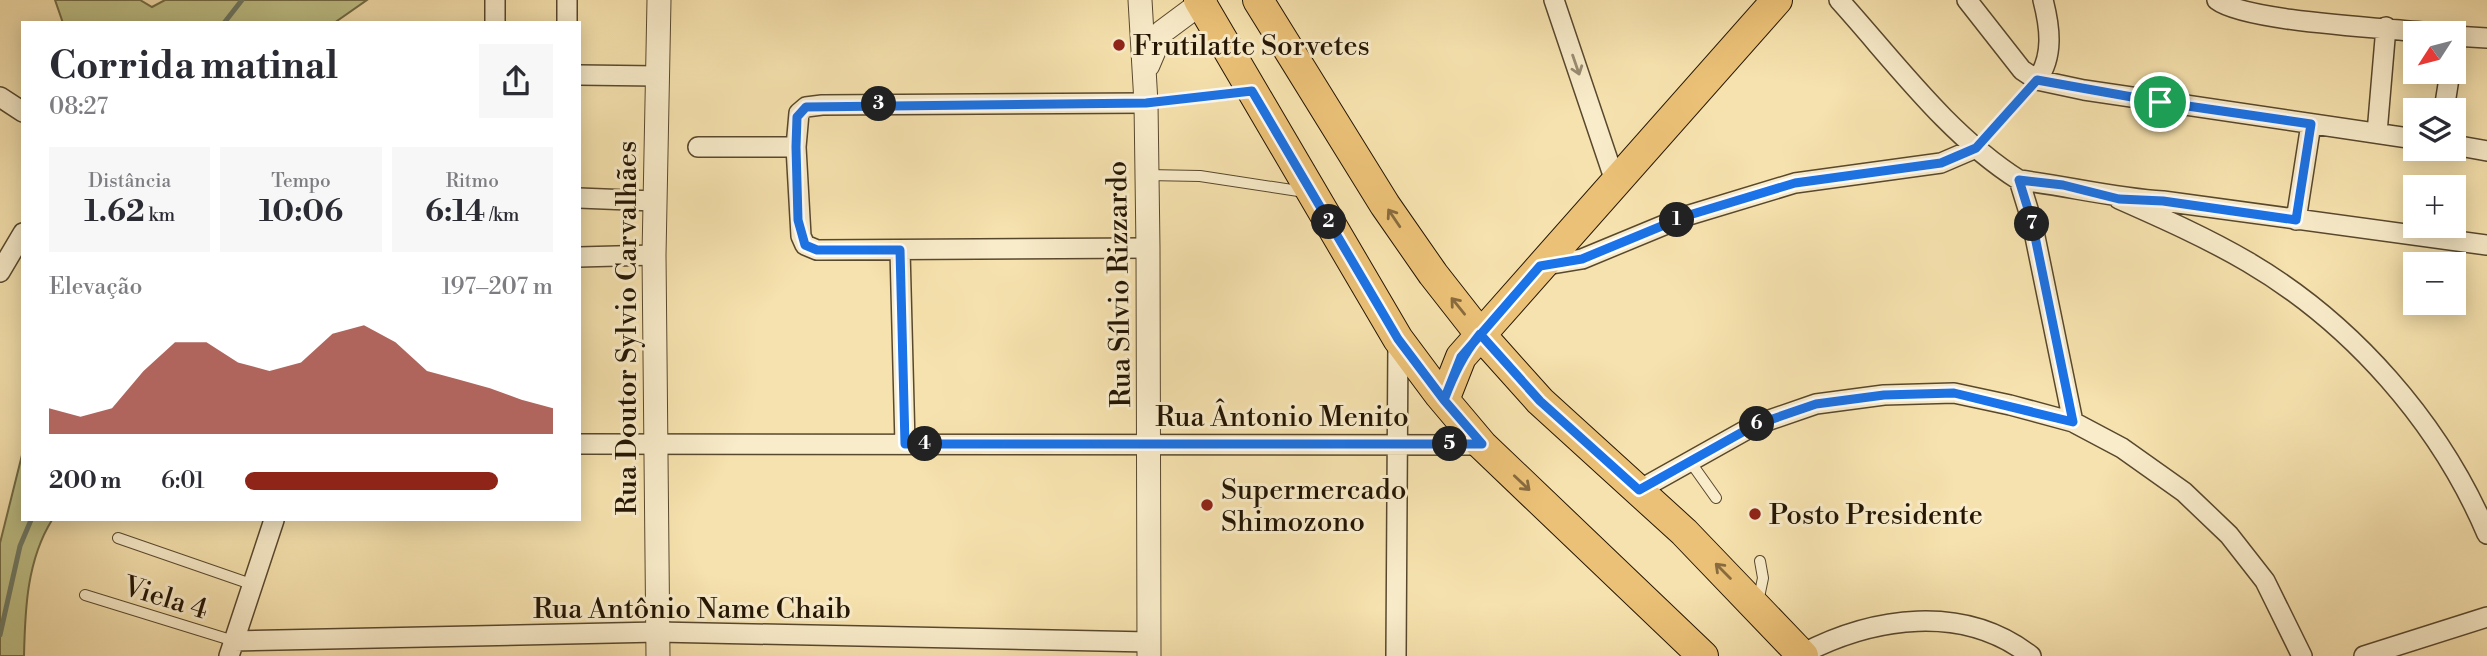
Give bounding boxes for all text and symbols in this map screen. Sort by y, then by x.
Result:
north arrow [2403,21,2466,84]
map controls [2403,21,2466,315]
place label: Frutilatte Sorvetes [1133,29,1370,64]
marker: Frutilatte Sorvetes [1111,37,1127,53]
text: Corrida matinal [49,43,338,90]
button: share [479,44,553,118]
one-way arrow [1571,53,1583,75]
pin [2130,72,2190,132]
icon: arrive [2141,83,2179,121]
pin: 3 [862,86,896,122]
text: 3 [873,91,884,115]
text: 08:27 [49,93,108,121]
button: layers [2403,98,2466,161]
street label: Rua Doutor Sylvio Carvalhães [610,141,645,515]
street label: Rua Sílvio Rizzardo [1100,160,1139,408]
text: Distância [88,169,171,193]
text: Tempo [271,169,331,193]
text: Ritmo [446,169,499,193]
button: + [2403,175,2466,238]
text: 1.62 [84,193,145,231]
text: 10:06 [259,193,343,231]
text: 6:14 [425,193,485,231]
pin: 1 [1660,202,1694,238]
text: km [145,203,175,227]
text: /km [485,203,520,227]
pin: 2 [1312,204,1346,240]
pin: 7 [2014,206,2050,242]
text: 1 [1672,207,1681,231]
text: 2 [1323,209,1334,233]
one-way arrow [1387,209,1401,228]
text: 7 [2026,211,2037,235]
button: − [2403,252,2466,315]
text: Elevação [49,273,142,301]
text: 197–207 m [441,273,553,301]
one-way arrow [1451,298,1466,316]
street label: Rua Ântonio Menito [1155,398,1409,435]
pin: 6 [1740,406,1774,442]
text: 6 [1751,411,1762,435]
pin: 4 [908,426,942,462]
pin: 5 [1432,426,1468,462]
text: 4 [918,431,931,455]
text: 5 [1444,431,1455,455]
text: 200 m [49,467,121,495]
text: 6:01 [161,467,205,495]
place label: Supermercado Shimozono [1221,473,1406,540]
one-way arrow [1513,475,1531,491]
marker: Supermercado Shimozono [1199,497,1215,513]
place label: Posto Presidente [1769,498,1983,533]
marker: Posto Presidente [1747,506,1763,522]
one-way arrow [1714,562,1731,579]
street label: Viela 4 [118,569,212,628]
street label: Rua Antônio Name Chaib [533,592,851,627]

